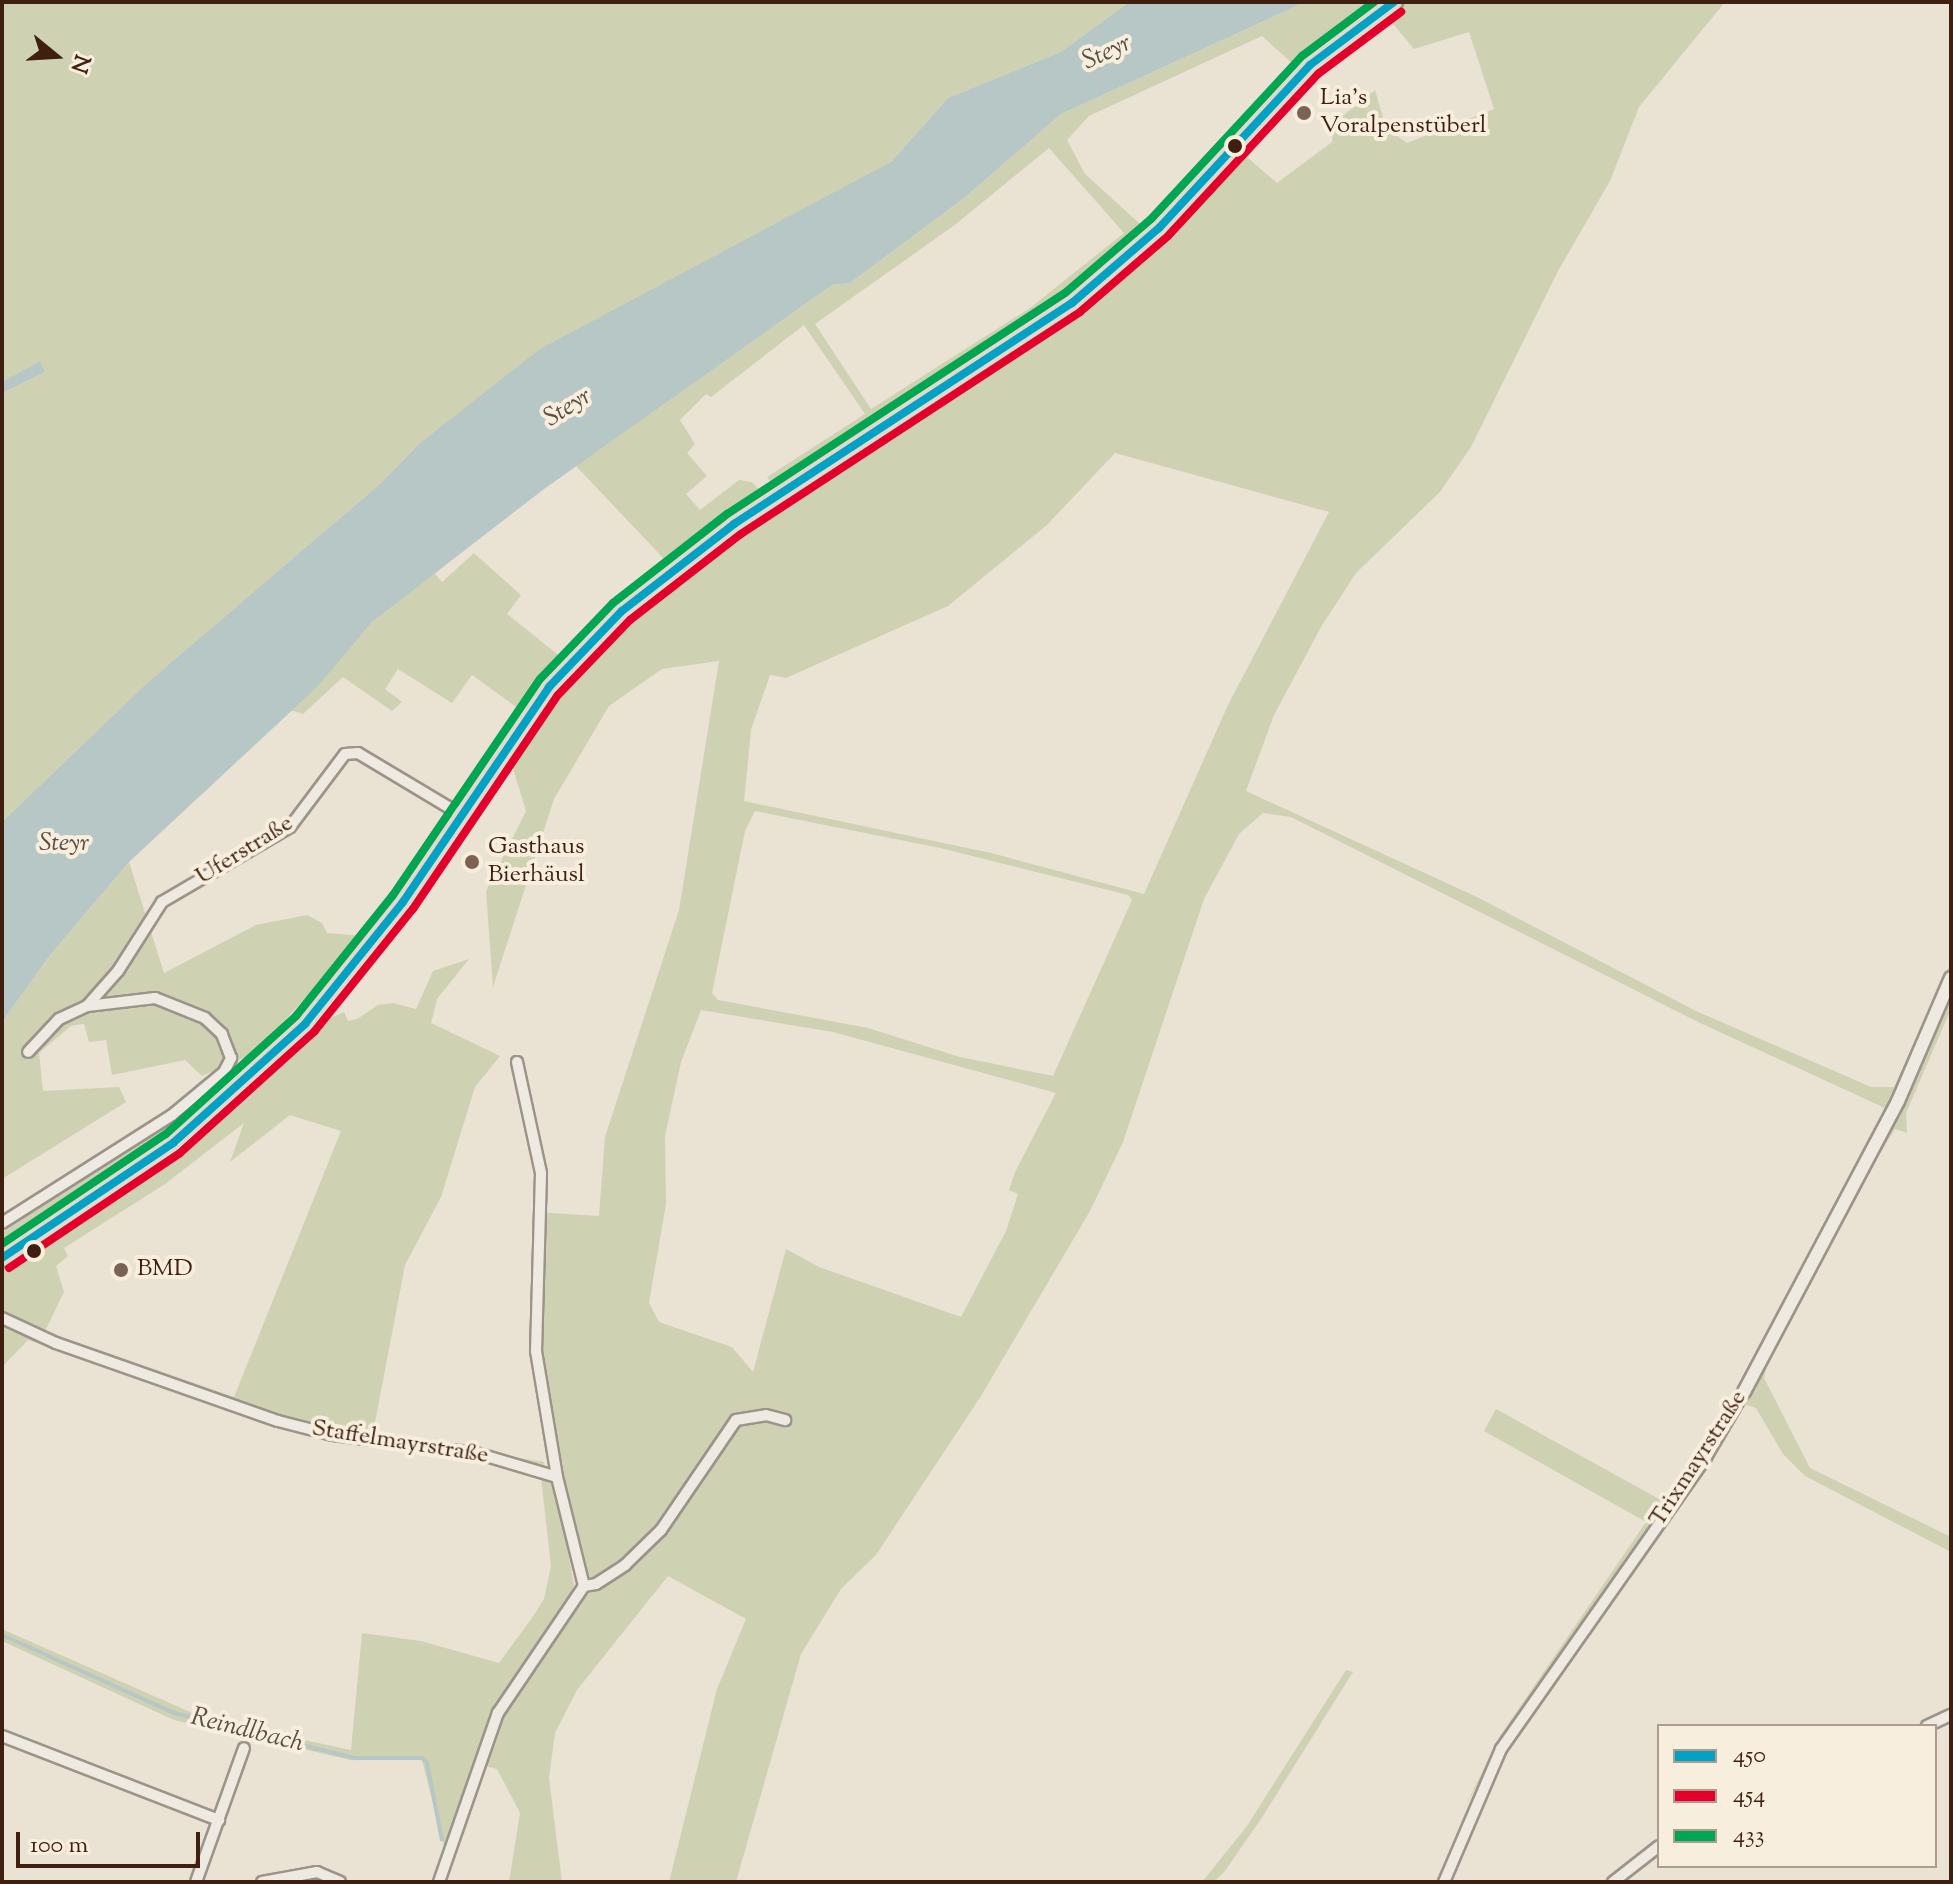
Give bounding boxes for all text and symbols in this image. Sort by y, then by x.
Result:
north arrow [16,16,96,96]
water label: Steyr [1078,28,1136,78]
text: N [61,50,97,77]
place label: Lia's Voralpenstüberl [1320,85,1486,141]
marker: Lia's Voralpenstüberl [1295,104,1313,122]
unlabelled marker [1227,138,1243,154]
water label: Steyr [538,381,598,435]
street label: Uferstraße [191,810,299,892]
water label: Steyr [39,828,89,860]
place label: Gasthaus Bierhäusl [488,834,585,890]
marker: Gasthaus Bierhäusl [463,853,481,871]
unlabelled marker [26,1243,42,1259]
place label: BMD [137,1256,193,1284]
marker: BMD [112,1261,130,1279]
street label: Trixmayrstraße [1644,1385,1754,1533]
street label: Staffelmayrstraße [310,1415,490,1471]
water label: Reindlbach [187,1702,307,1760]
legend [1657,1724,1937,1868]
text: 450 [1733,1739,1766,1773]
text: 454 [1733,1779,1765,1813]
scale bar [20,1816,204,1866]
text: 433 [1733,1819,1765,1853]
text: 100 m [30,1829,88,1863]

